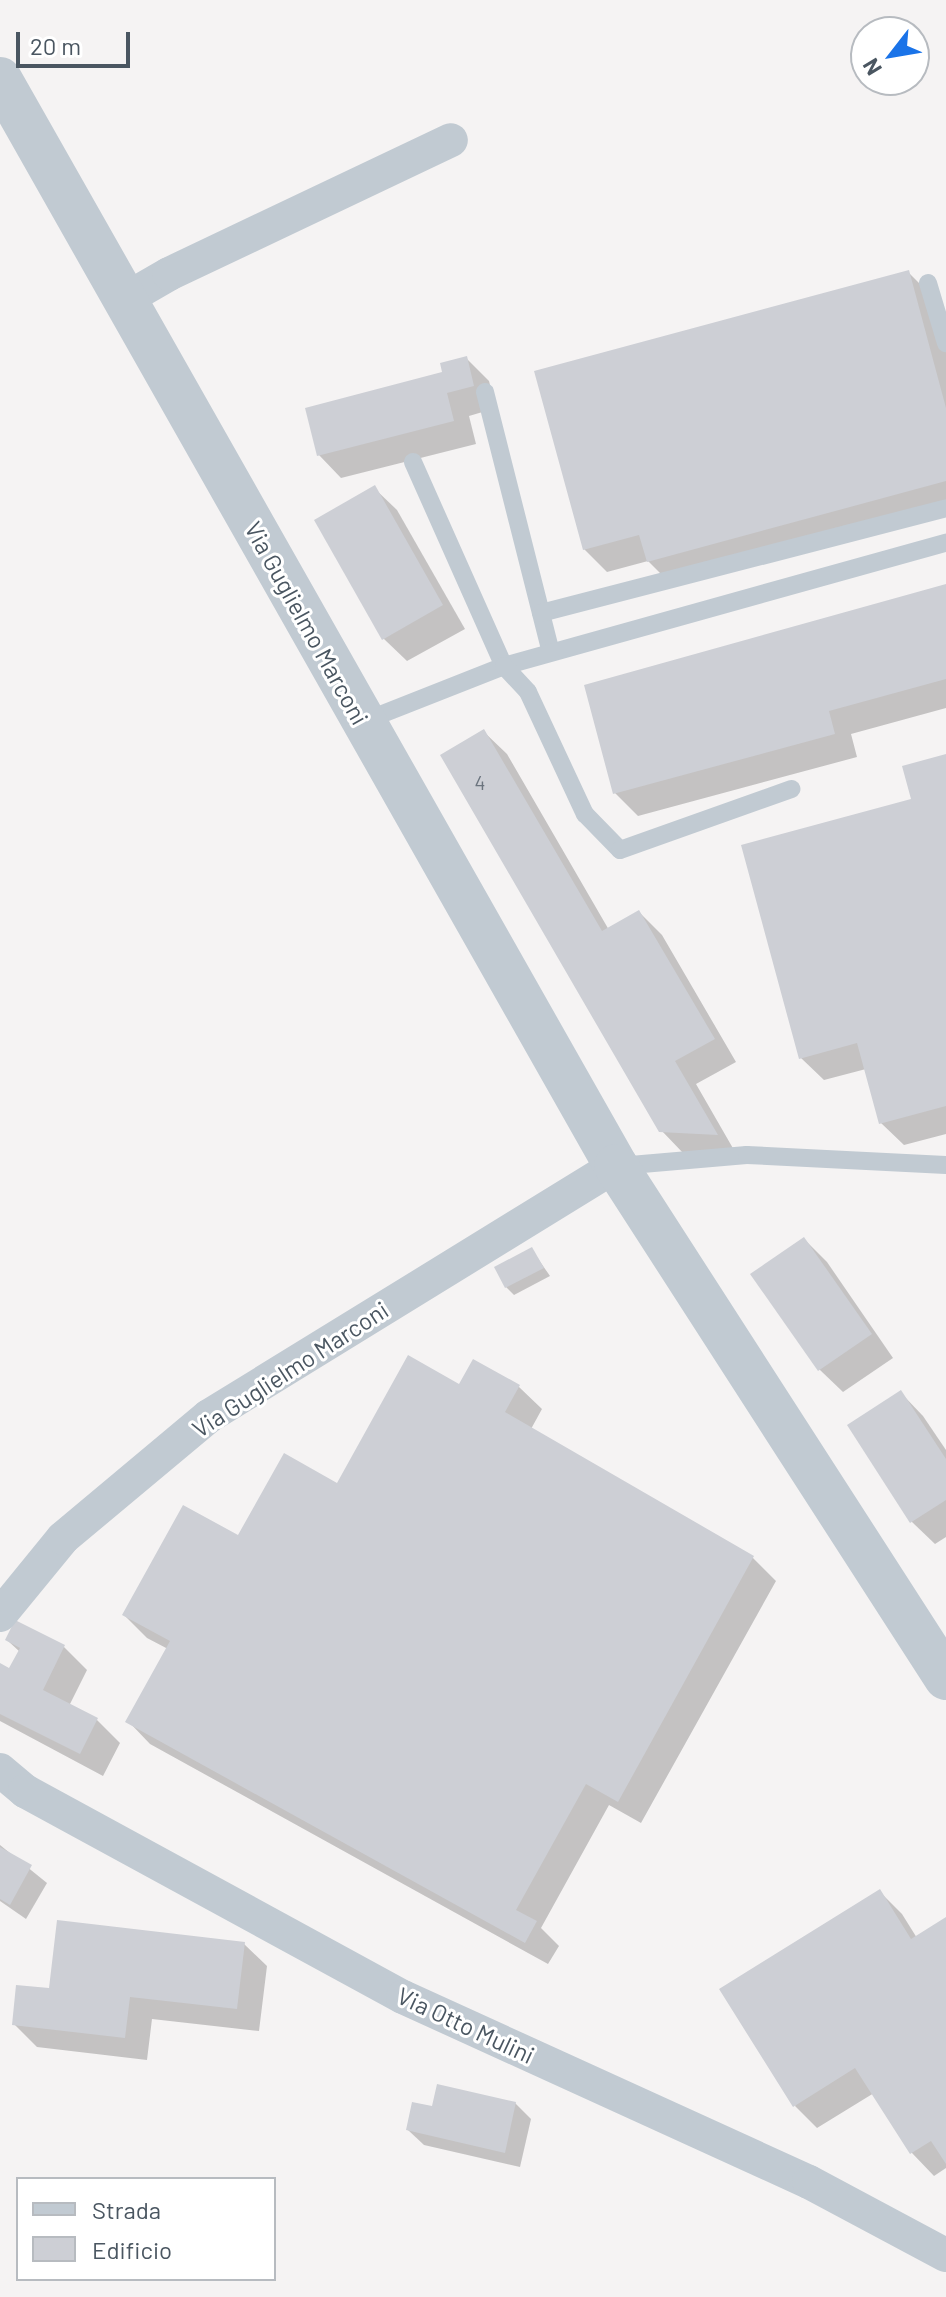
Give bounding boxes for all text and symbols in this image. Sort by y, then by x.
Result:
scale bar [20,16,134,66]
north arrow [850,16,930,96]
text: 20 m [30,31,81,60]
text: N [856,54,886,80]
street label: Via Guglielmo Marconi [239,516,375,730]
house number: 4 [474,770,486,794]
street label: Via Guglielmo Marconi [187,1295,393,1443]
street label: Via Otto Mulini [393,1981,539,2069]
legend [16,2177,276,2281]
text: Strada [92,2195,161,2224]
text: Edificio [92,2235,172,2264]

